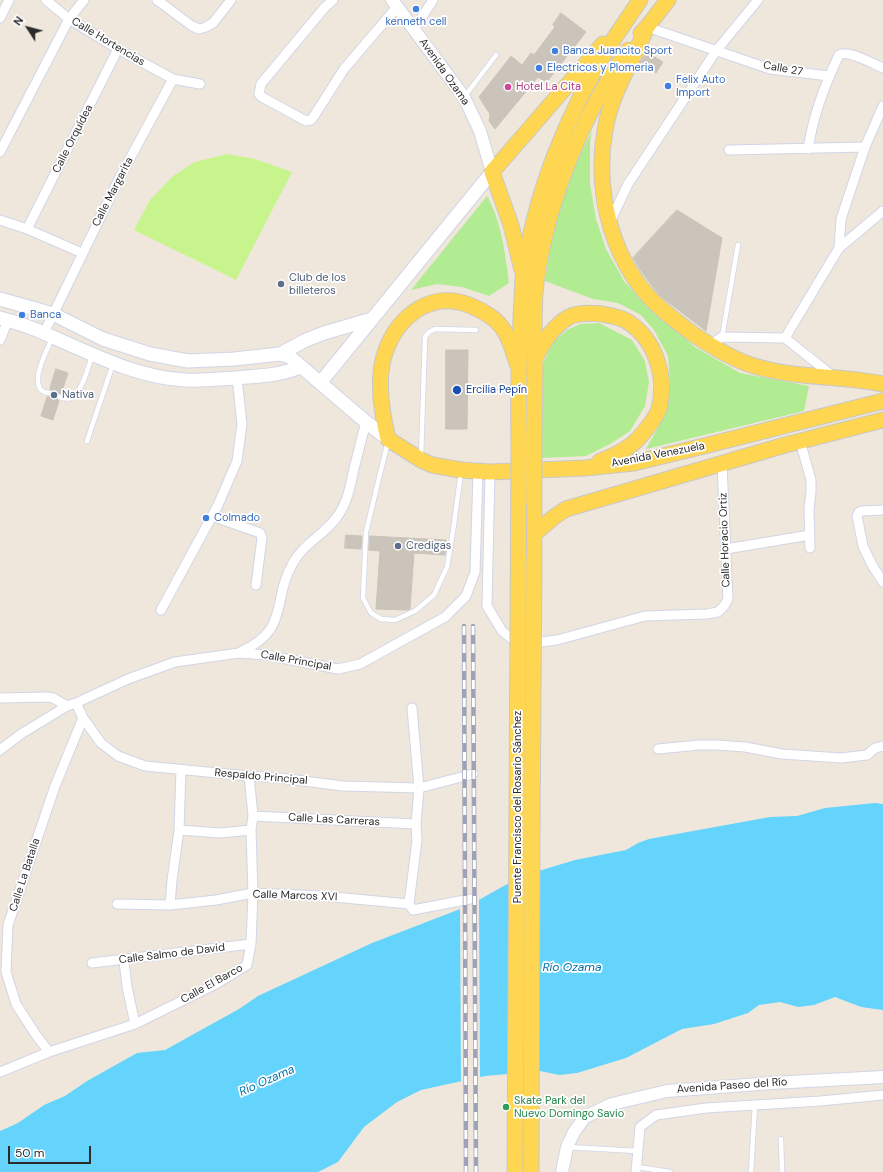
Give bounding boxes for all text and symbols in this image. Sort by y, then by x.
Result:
marker: kenneth cell [411,4,421,14]
north arrow [8,8,48,48]
text: N [10,14,26,28]
street label: Calle Hortencias [69,15,147,69]
place label: kenneth cell [385,15,447,29]
street label: Avenida Ozama [416,36,472,108]
place label: Banca Juancito Sport [563,44,672,58]
marker: Banca Juancito Sport [550,46,560,56]
street label: Calle 27 [762,59,804,79]
place label: Electricos y Plomeria [547,61,653,75]
marker: Electricos y Plomeria [534,63,544,73]
place label: Felix Auto Import [676,73,726,99]
place label: Hotel La Cita [516,80,581,94]
marker: Felix Auto Import [663,81,673,91]
marker: Hotel La Cita [503,82,513,92]
street label: Calle Orquídea [50,103,96,175]
street label: Calle Margarita [90,155,136,229]
place label: Club de los billeteros [289,271,346,297]
marker: Club de los billeteros [276,279,286,289]
place label: Banca [30,308,61,322]
marker: Banca [17,310,27,320]
place label: Ercilia Pepín [466,383,527,397]
marker: Ercilia Pepín [451,384,463,396]
place label: Nativa [62,388,94,402]
marker: Nativa [49,390,59,400]
street label: Avenida Venezuela [610,439,706,471]
street label: Calle Horacio Ortiz [717,492,733,588]
place label: Colmado [214,511,260,525]
marker: Colmado [201,513,211,523]
place label: Credigas [406,539,451,553]
marker: Credigas [393,541,403,551]
street label: Calle Principal [260,648,332,674]
street label: Puente Francisco del Rosario Sánchez [511,711,525,903]
street label: Respaldo Principal [214,766,308,788]
street label: Calle Las Carreras [288,811,380,829]
street label: Calle La Batalla [7,837,43,913]
street label: Calle Marcos XVI [252,888,338,904]
street label: Calle Salmo de David [118,941,226,967]
water label: Río Ozama [542,961,602,975]
street label: Calle El Barco [179,962,245,1006]
water label: Río Ozama [237,1062,297,1100]
street label: Avenida Paseo del Río [676,1076,788,1096]
place label: Skate Park del Nuevo Domingo Savio [514,1094,624,1120]
marker: Skate Park del Nuevo Domingo Savio [501,1102,511,1112]
scale bar [10,1138,93,1164]
text: 50 m [15,1145,44,1161]

